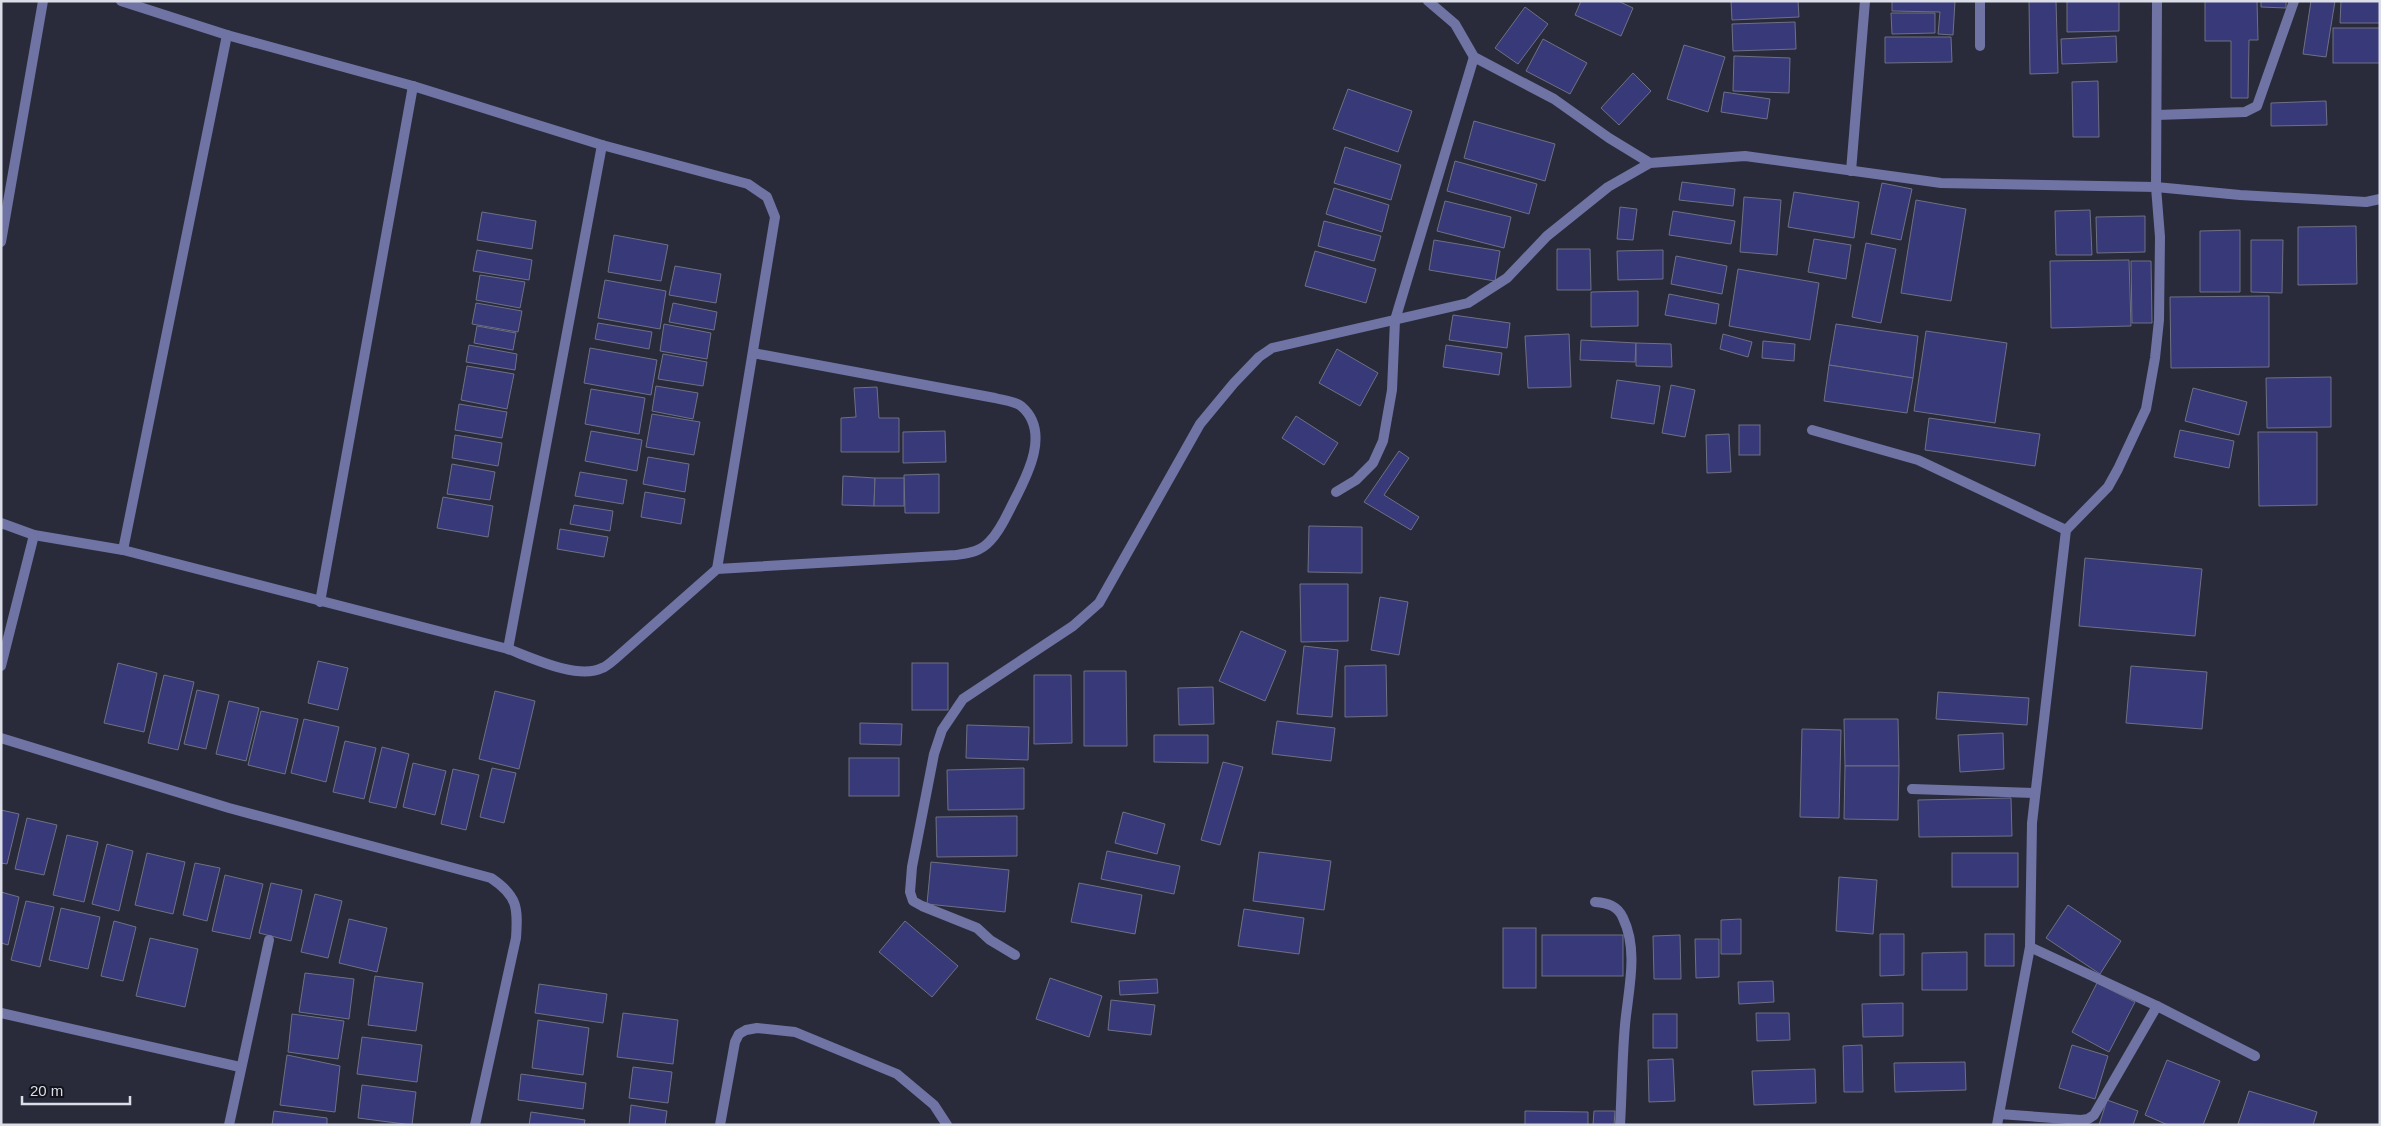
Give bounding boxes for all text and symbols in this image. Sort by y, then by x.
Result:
scale bar [22,1074,130,1106]
text: 20 m [30,1082,63,1099]

